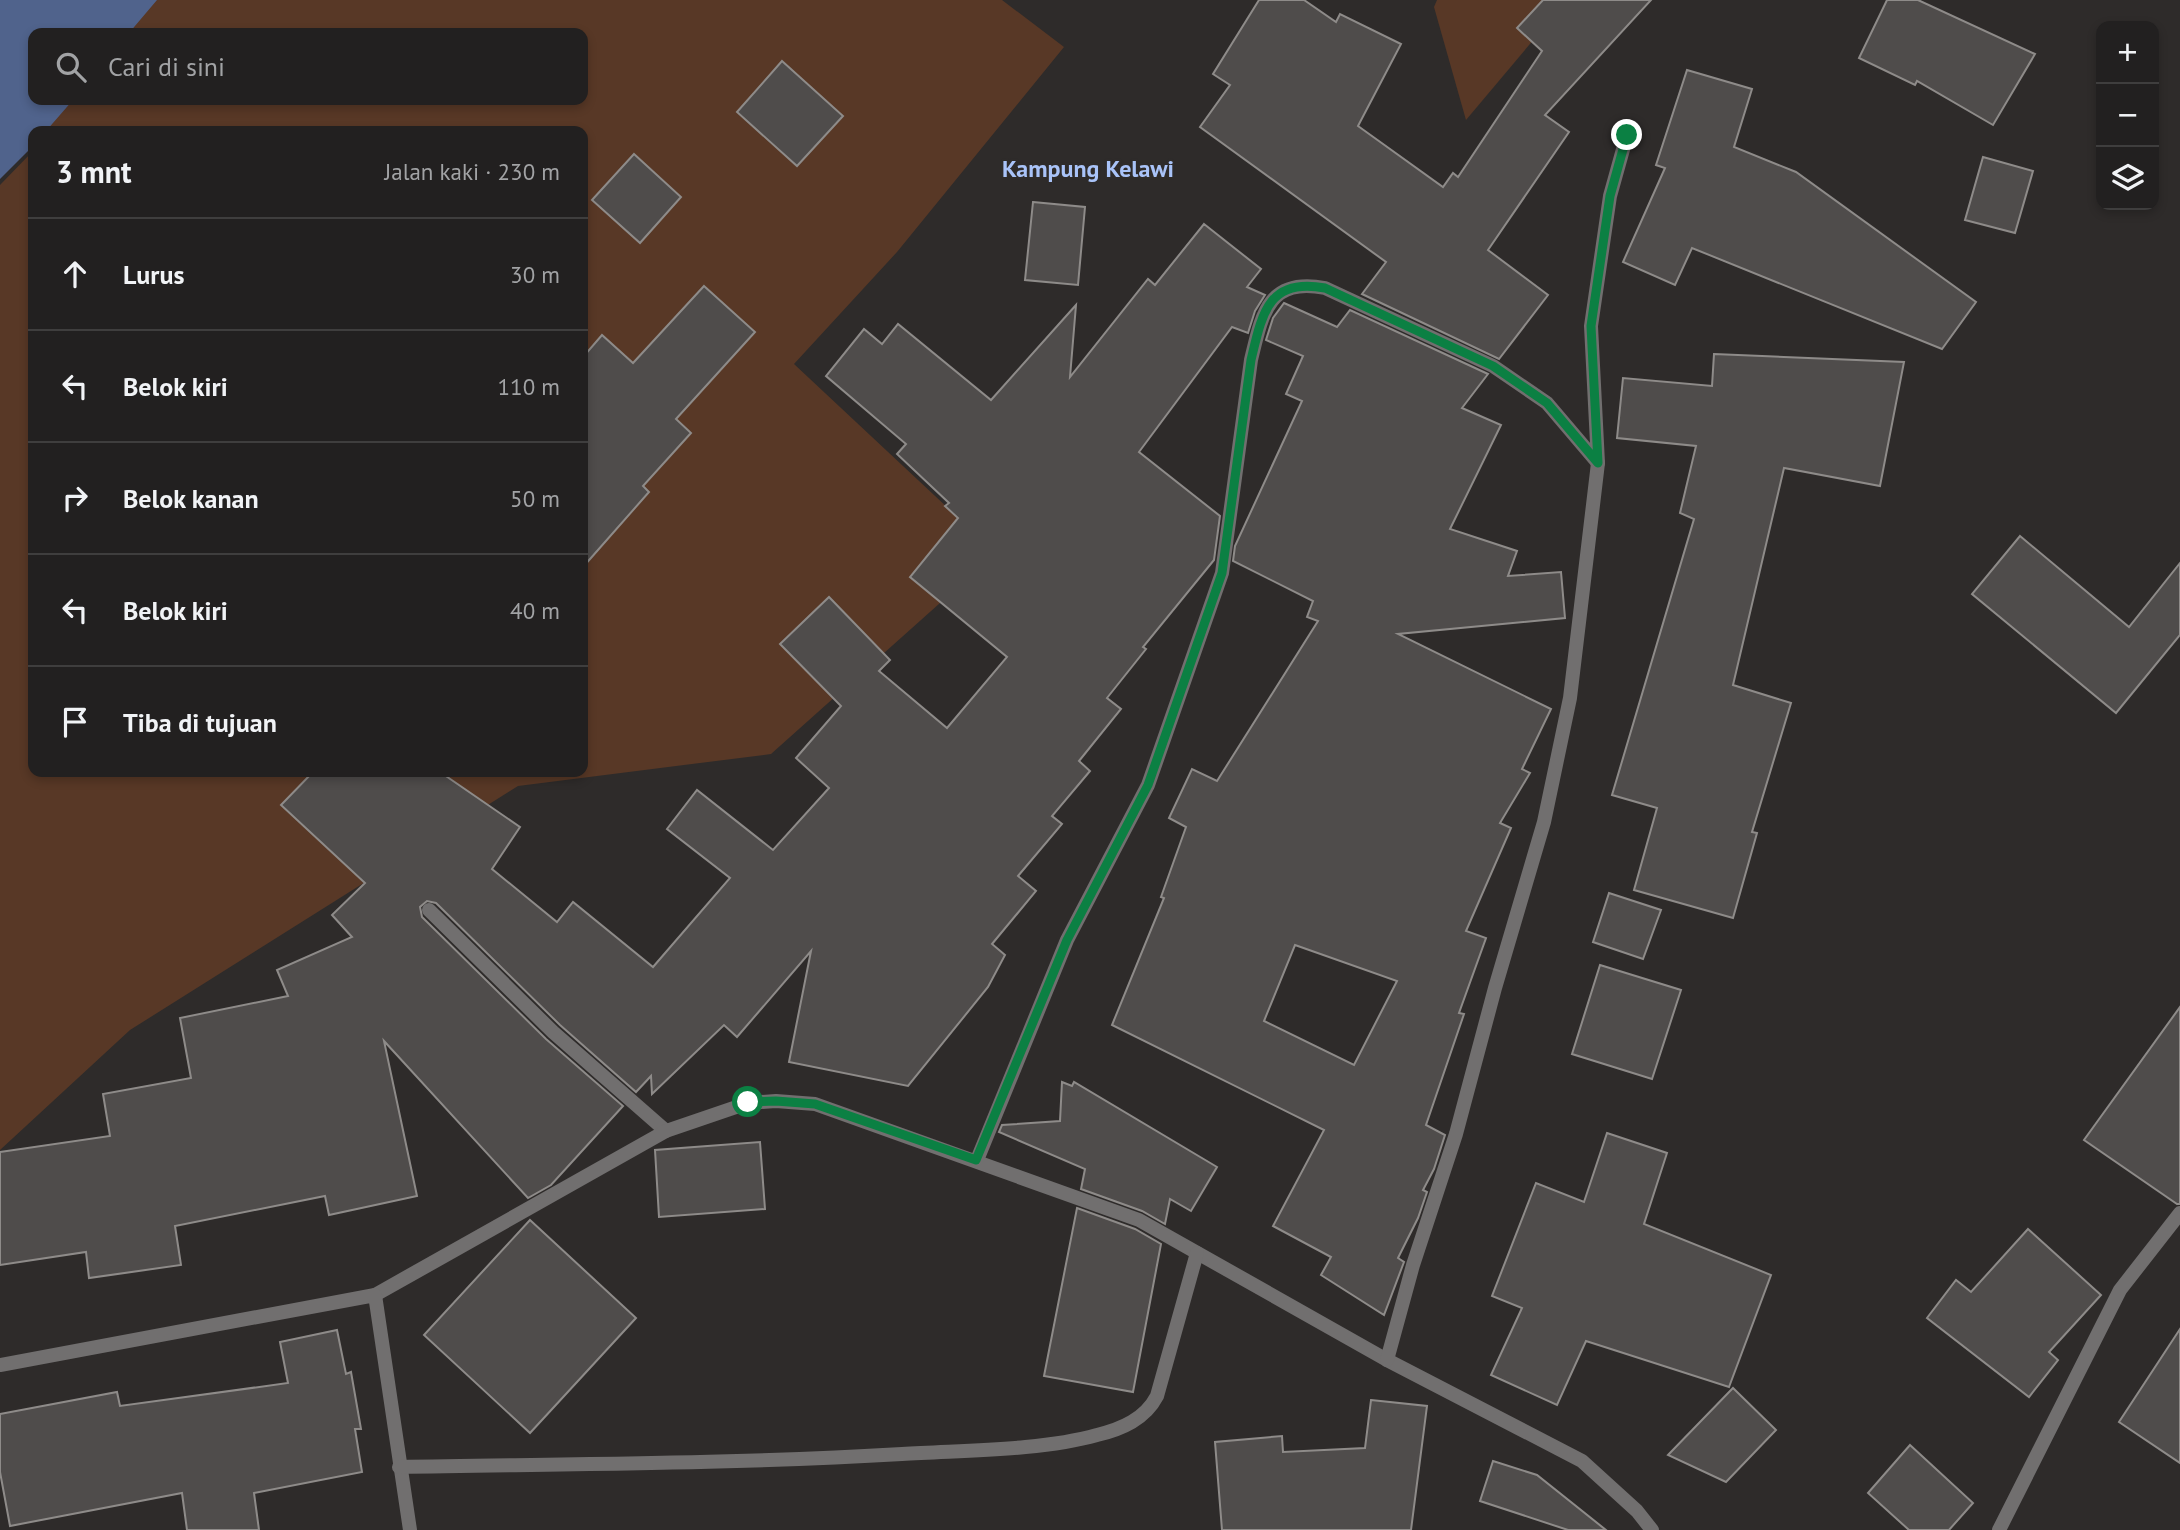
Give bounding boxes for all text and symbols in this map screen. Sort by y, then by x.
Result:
map controls [2096,21,2159,210]
button: + [2096,21,2159,84]
search box [28,28,588,105]
icon: search [52,48,90,86]
text: Cari di sini [108,50,225,83]
button: − [2096,84,2159,147]
route end [1611,119,1642,150]
button: layers [2096,147,2159,210]
text: 3 mnt [56,152,132,191]
district label: Kampung Kelawi [1002,153,1174,184]
text: Jalan kaki · 230 m [385,157,560,186]
icon: ahead [56,255,94,293]
text: Lurus [123,258,184,291]
text: 30 m [510,260,560,289]
icon: left [56,367,94,405]
text: Belok kiri [123,370,228,403]
text: 110 m [498,372,560,401]
icon: right [56,479,94,517]
text: Belok kanan [123,482,259,515]
text: 50 m [510,484,560,513]
icon: left [56,591,94,629]
text: Belok kiri [123,594,228,627]
text: 40 m [510,596,560,625]
icon: arrive [56,703,94,741]
text: Tiba di tujuan [123,706,277,739]
route start [732,1086,763,1117]

